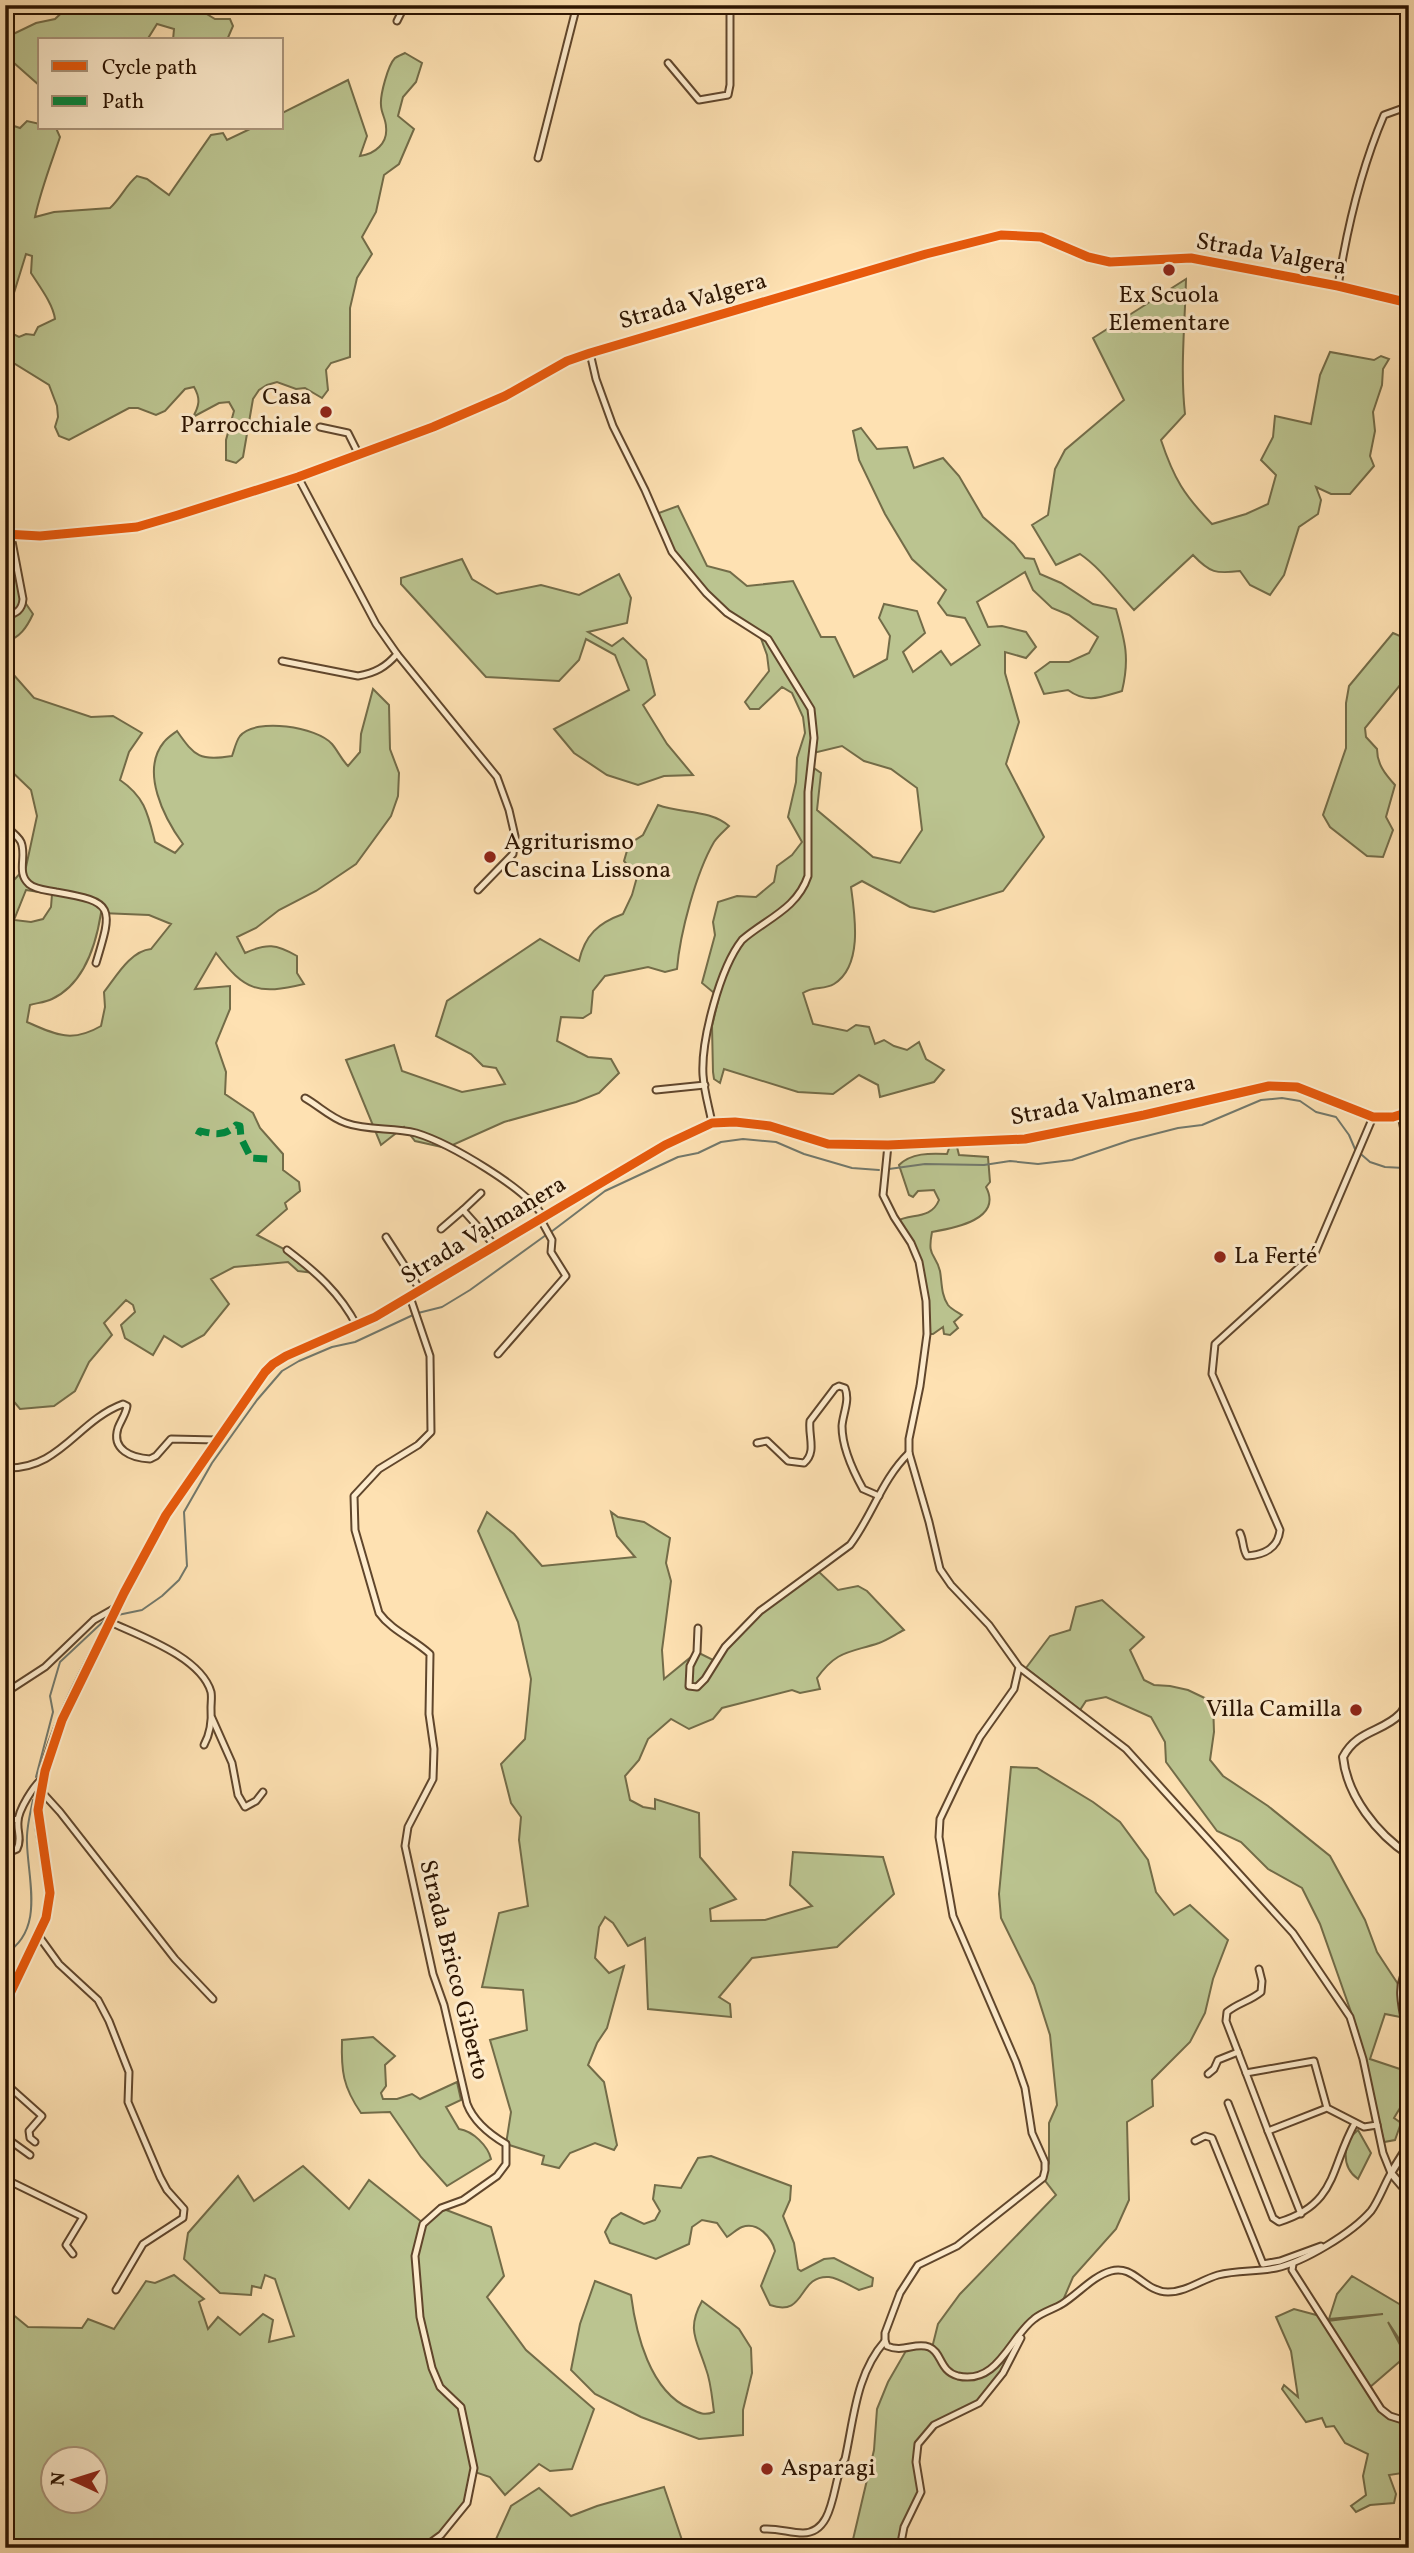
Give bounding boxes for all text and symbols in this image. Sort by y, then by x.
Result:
legend [38,38,284,130]
text: Cycle path [102,54,197,83]
text: Path [102,88,144,117]
street label: Strada Valgera [1193,225,1349,285]
marker: Ex Scuola Elementare [1161,262,1177,278]
street label: Strada Valgera [615,265,771,339]
place label: Ex Scuola Elementare [1108,279,1230,341]
place label: Casa Parrocchiale [180,381,312,443]
marker: Casa Parrocchiale [318,404,334,420]
place label: Agriturismo Cascina Lissona [504,826,671,888]
marker: Agriturismo Cascina Lissona [482,849,498,865]
street label: Strada Valmanera [1008,1066,1198,1136]
street label: Strada Valmanera [395,1168,573,1294]
place label: La Ferté [1234,1240,1317,1274]
marker: La Ferté [1212,1249,1228,1265]
place label: Villa Camilla [1206,1693,1342,1727]
marker: Villa Camilla [1348,1702,1364,1718]
street label: Strada Bricco Giberto [409,1856,497,2084]
north arrow [38,2444,108,2514]
place label: Asparagi [781,2452,875,2486]
marker: Asparagi [759,2461,775,2477]
text: N [46,2471,73,2487]

